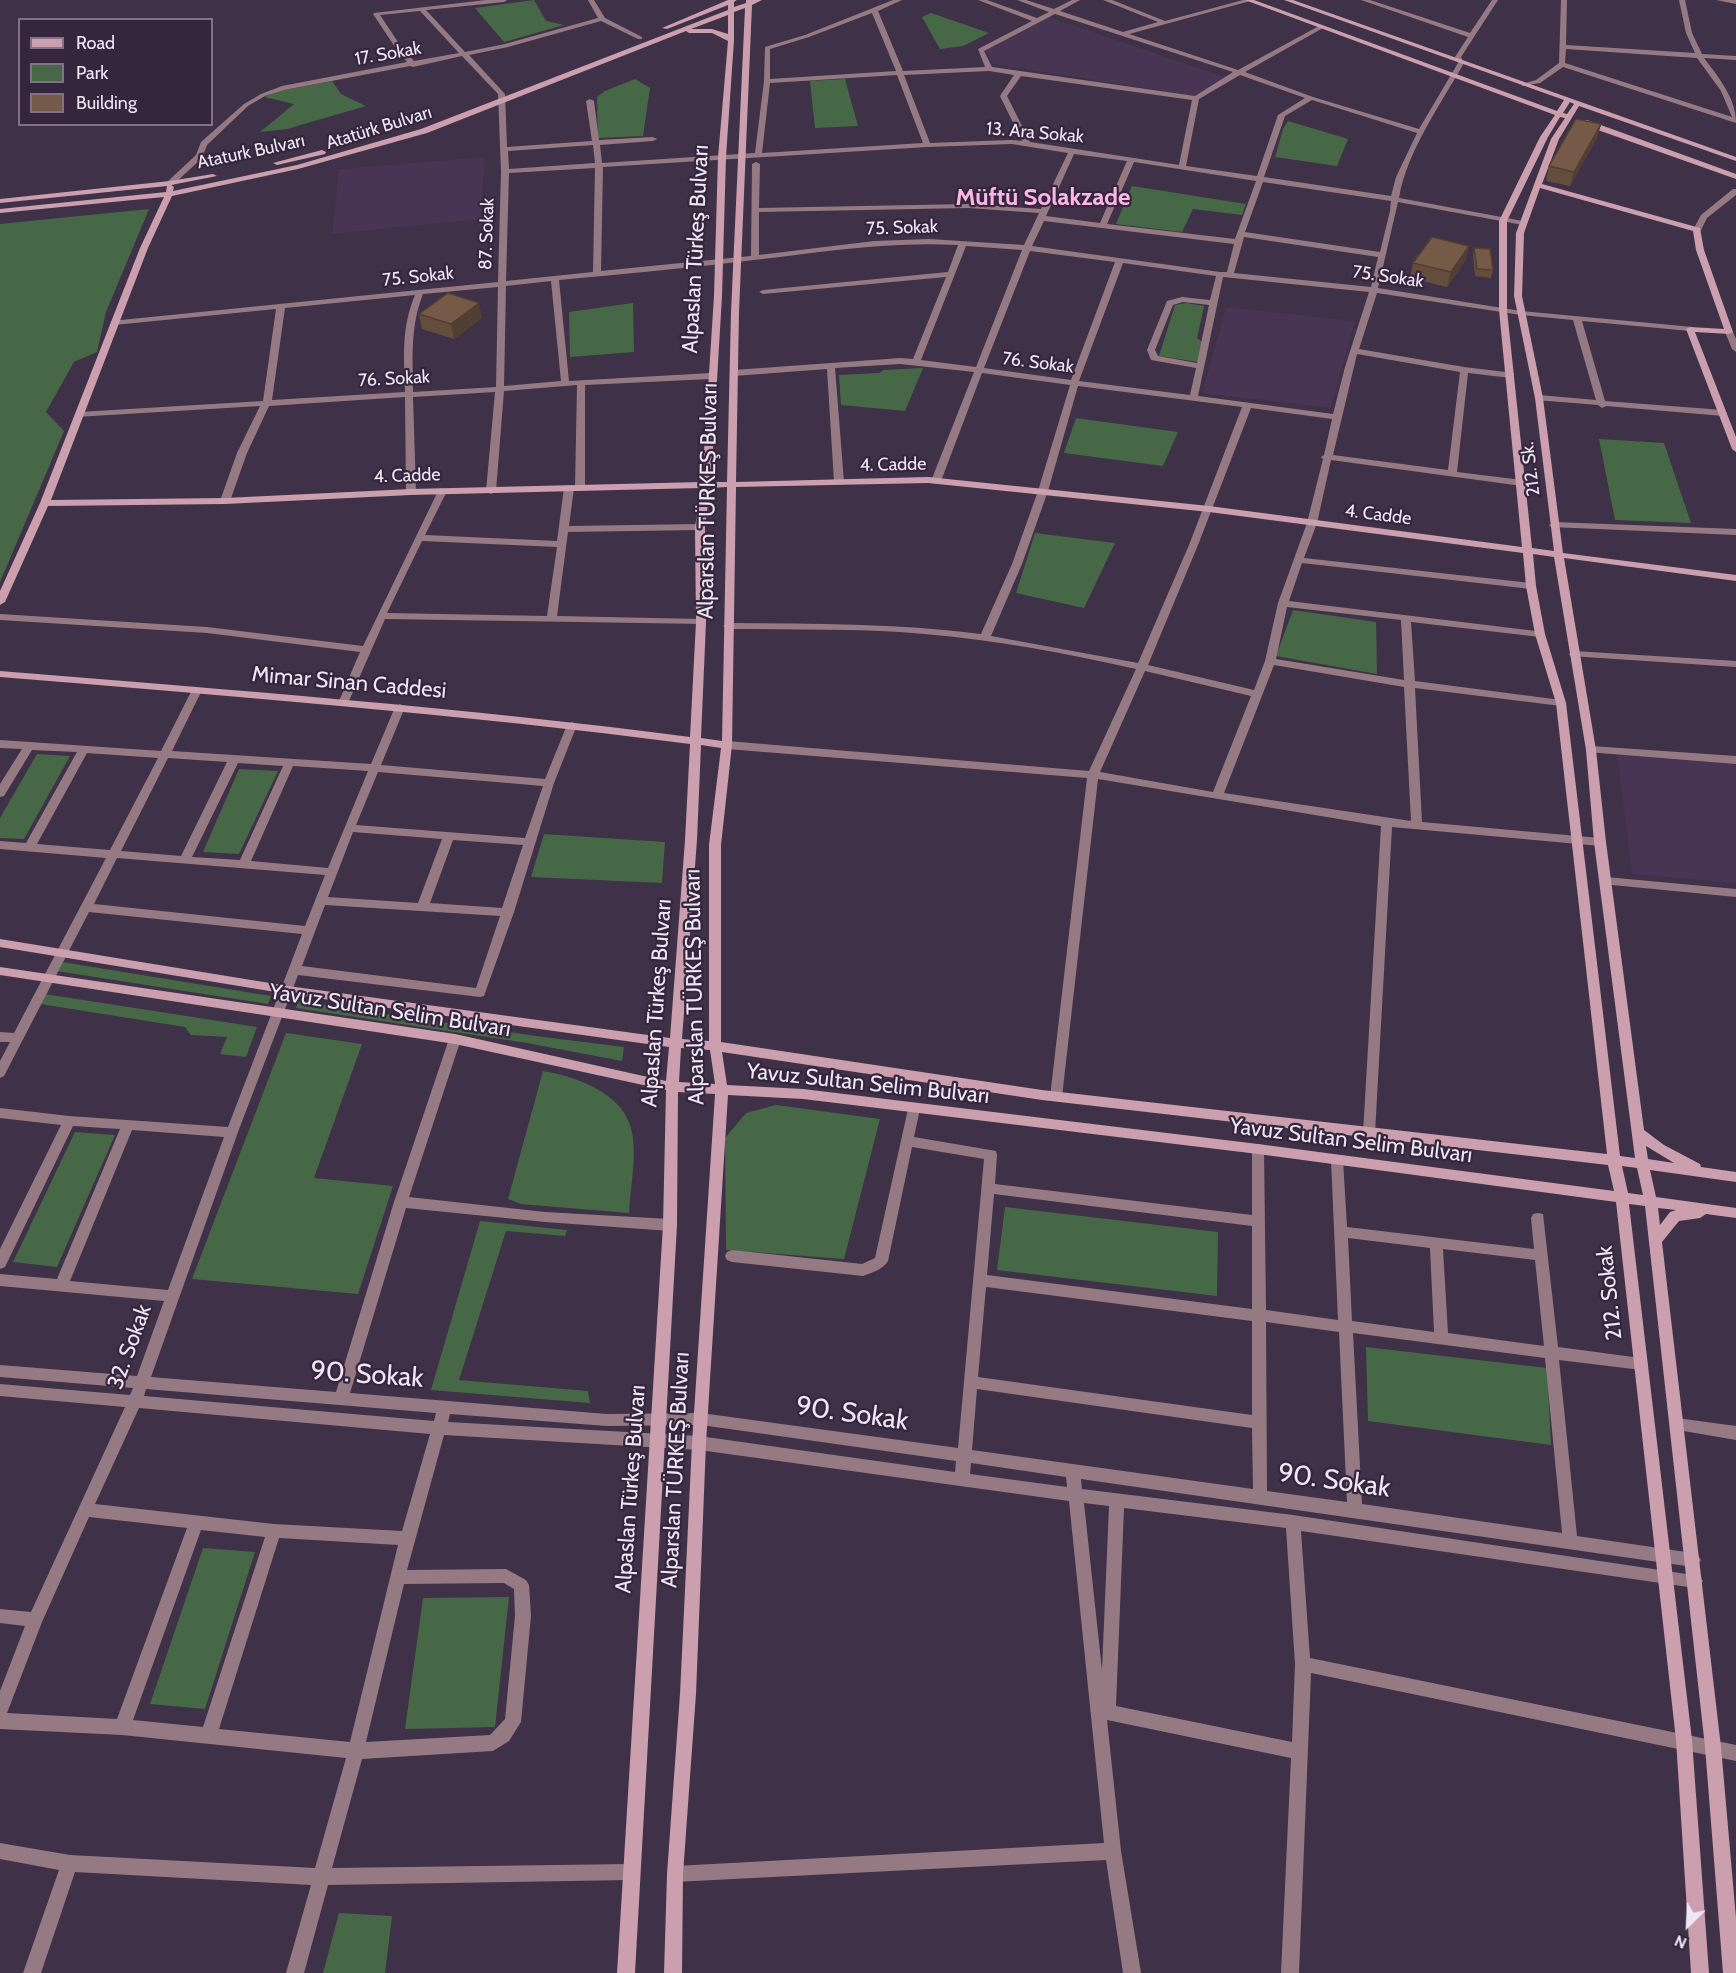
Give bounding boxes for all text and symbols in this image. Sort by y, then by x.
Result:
legend [18,18,213,126]
text: Road [76,32,115,54]
street label: 17. Sokak [353,38,423,70]
text: Park [76,62,108,84]
text: Building [76,92,137,114]
street label: Atatürk Bulvarı [323,102,435,154]
street label: 13. Ara Sokak [985,118,1085,148]
street label: Ataturk Bulvarı [195,130,307,174]
street label: Alpaslan Türkeş Bulvarı [677,144,715,354]
district label: Müftü Solakzade [956,184,1130,212]
street label: 87. Sokak [475,198,499,270]
street label: 75. Sokak [866,216,938,240]
street label: 75. Sokak [1351,261,1425,293]
street label: 75. Sokak [381,263,455,291]
street label: 76. Sokak [1001,348,1075,378]
street label: 76. Sokak [358,366,430,392]
street label: Alparslan TÜRKEŞ Bulvarı [693,383,723,619]
street label: 212. Sk. [1517,441,1545,497]
street label: 4. Cadde [859,454,927,476]
street label: 4. Cadde [373,464,441,488]
street label: 4. Cadde [1344,500,1412,530]
street label: Mimar Sinan Caddesi [251,661,447,705]
street label: Alparslan TÜRKEŞ Bulvarı [680,869,710,1105]
street label: Alpaslan Türkeş Bulvarı [637,898,677,1108]
street label: Yavuz Sultan Selim Bulvarı [267,979,513,1043]
street label: Yavuz Sultan Selim Bulvarı [745,1058,991,1110]
street label: Yavuz Sultan Selim Bulvarı [1228,1113,1474,1169]
street label: 212. Sokak [1592,1244,1628,1342]
street label: 32. Sokak [103,1301,157,1393]
street label: Alparslan TÜRKEŞ Bulvarı [657,1351,695,1589]
street label: 90. Sokak [309,1355,425,1395]
street label: Alpaslan Türkeş Bulvarı [611,1384,651,1594]
street label: 90. Sokak [794,1390,910,1438]
street label: 90. Sokak [1276,1457,1392,1505]
north arrow [1658,1895,1718,1955]
text: N [1671,1931,1690,1953]

